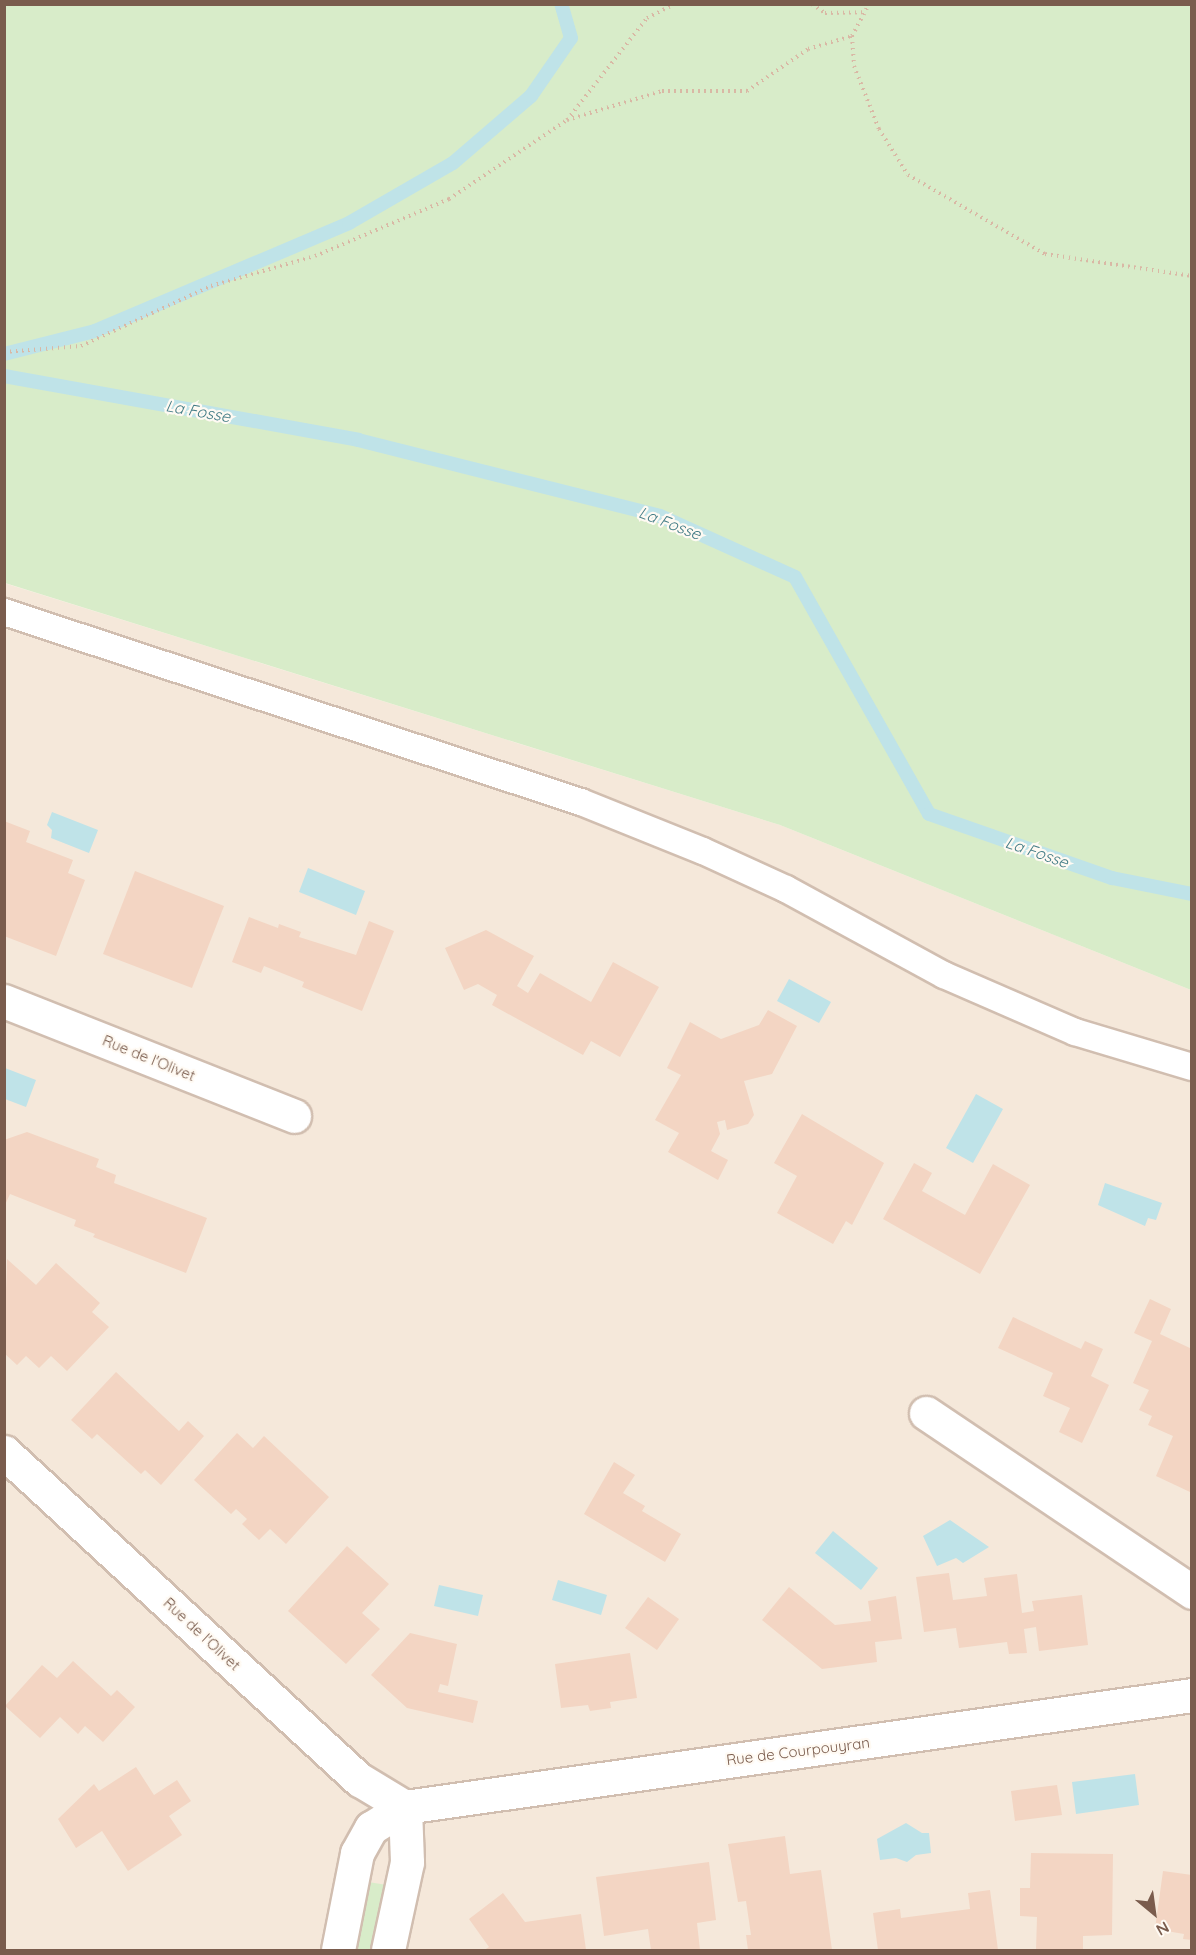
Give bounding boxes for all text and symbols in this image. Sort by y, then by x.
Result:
water label: La Fosse [164,396,232,426]
water label: La Fosse [636,502,704,544]
water label: La Fosse [1003,832,1071,872]
street label: Rue de l'Olivet [100,1031,198,1085]
street label: Rue de l'Olivet [160,1594,244,1674]
street label: Rue de Courpouyran [725,1733,871,1769]
north arrow [1124,1883,1184,1943]
text: N [1153,1917,1173,1940]

